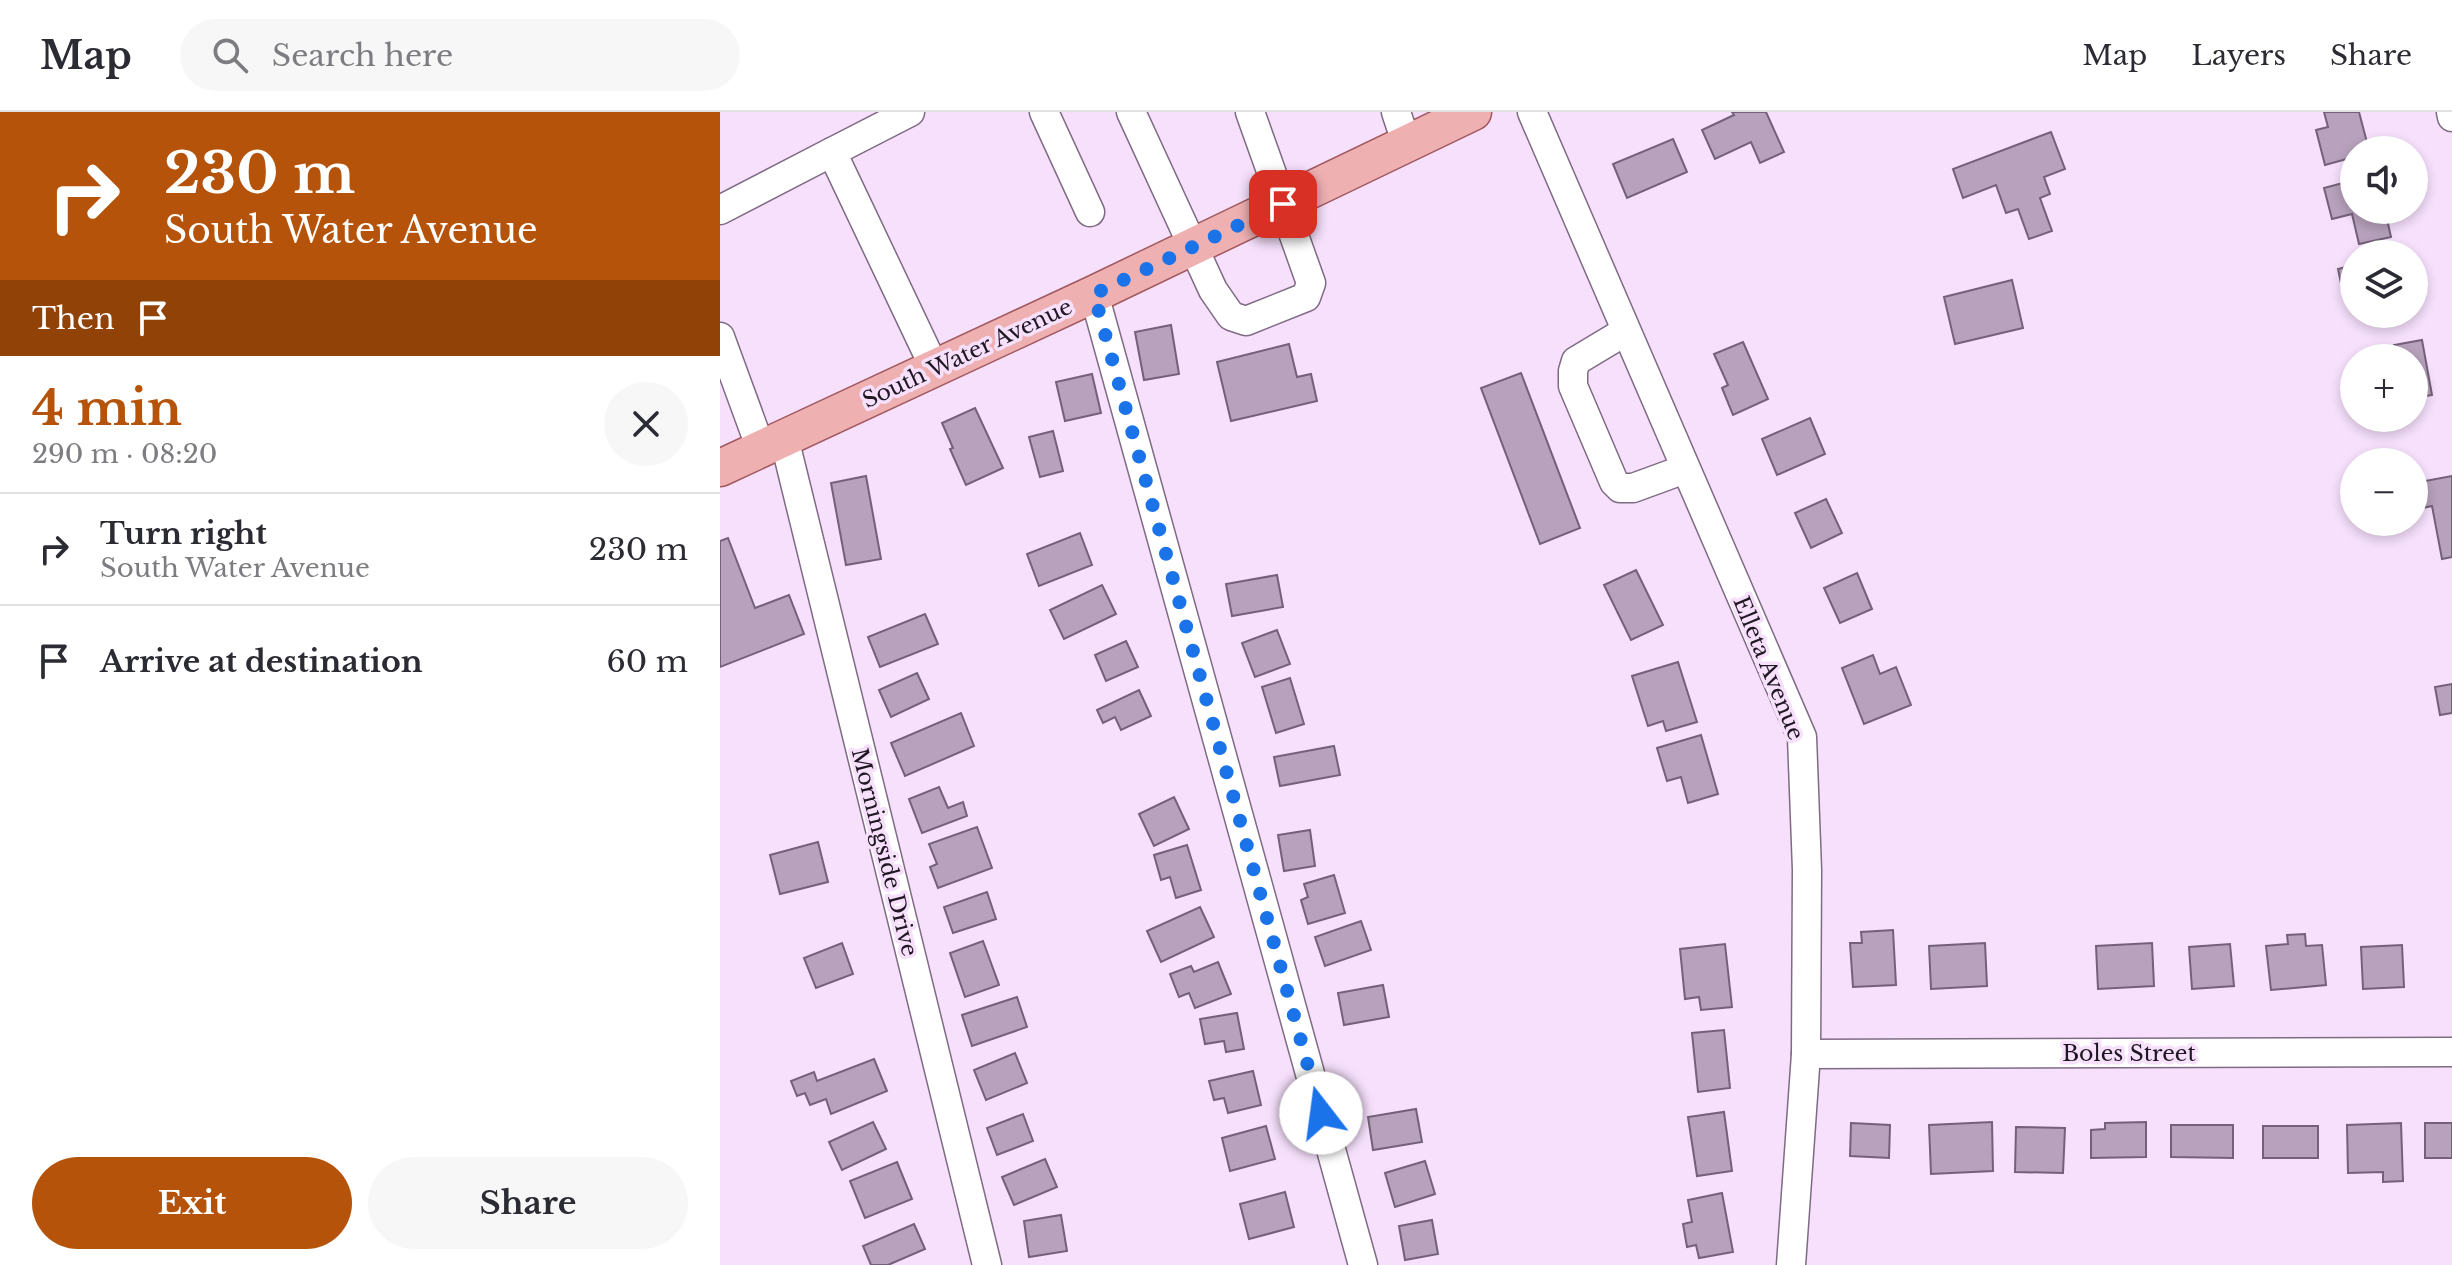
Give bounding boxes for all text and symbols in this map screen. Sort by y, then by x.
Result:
search box [180,19,740,91]
text: Map [40,32,132,79]
icon: search [208,33,252,77]
text: Search here [272,37,453,74]
text: Map [2082,38,2147,73]
text: Layers [2191,38,2286,73]
text: Share [2330,38,2412,73]
map controls [2340,136,2428,536]
button: sound [2340,136,2428,224]
text: 230 m [164,139,355,208]
icon: right [32,144,136,248]
pin [1249,170,1317,238]
icon: arrive [1261,182,1305,226]
text: South Water Avenue [164,208,538,253]
button: layers [2340,240,2428,328]
street label: South Water Avenue [858,293,1076,414]
icon: arrive [131,296,175,340]
text: Then [32,300,115,337]
button: + [2340,344,2428,432]
text: 4 min [32,378,182,438]
button: close [604,382,688,466]
text: 290 m · 08:20 [32,438,217,470]
button: − [2340,448,2428,536]
text: Turn right [100,515,267,552]
icon: right [32,527,76,571]
text: 230 m [589,531,688,568]
text: South Water Avenue [100,552,370,584]
street label: Elleta Avenue [1727,592,1810,744]
icon: arrive [32,639,76,683]
text: Arrive at destination [100,643,423,680]
text: 60 m [606,643,688,680]
street label: Morningside Drive [846,745,923,959]
street label: Boles Street [2062,1040,2196,1067]
position arrow [1279,1071,1363,1155]
button: Exit [32,1157,352,1249]
button: Share [368,1157,688,1249]

